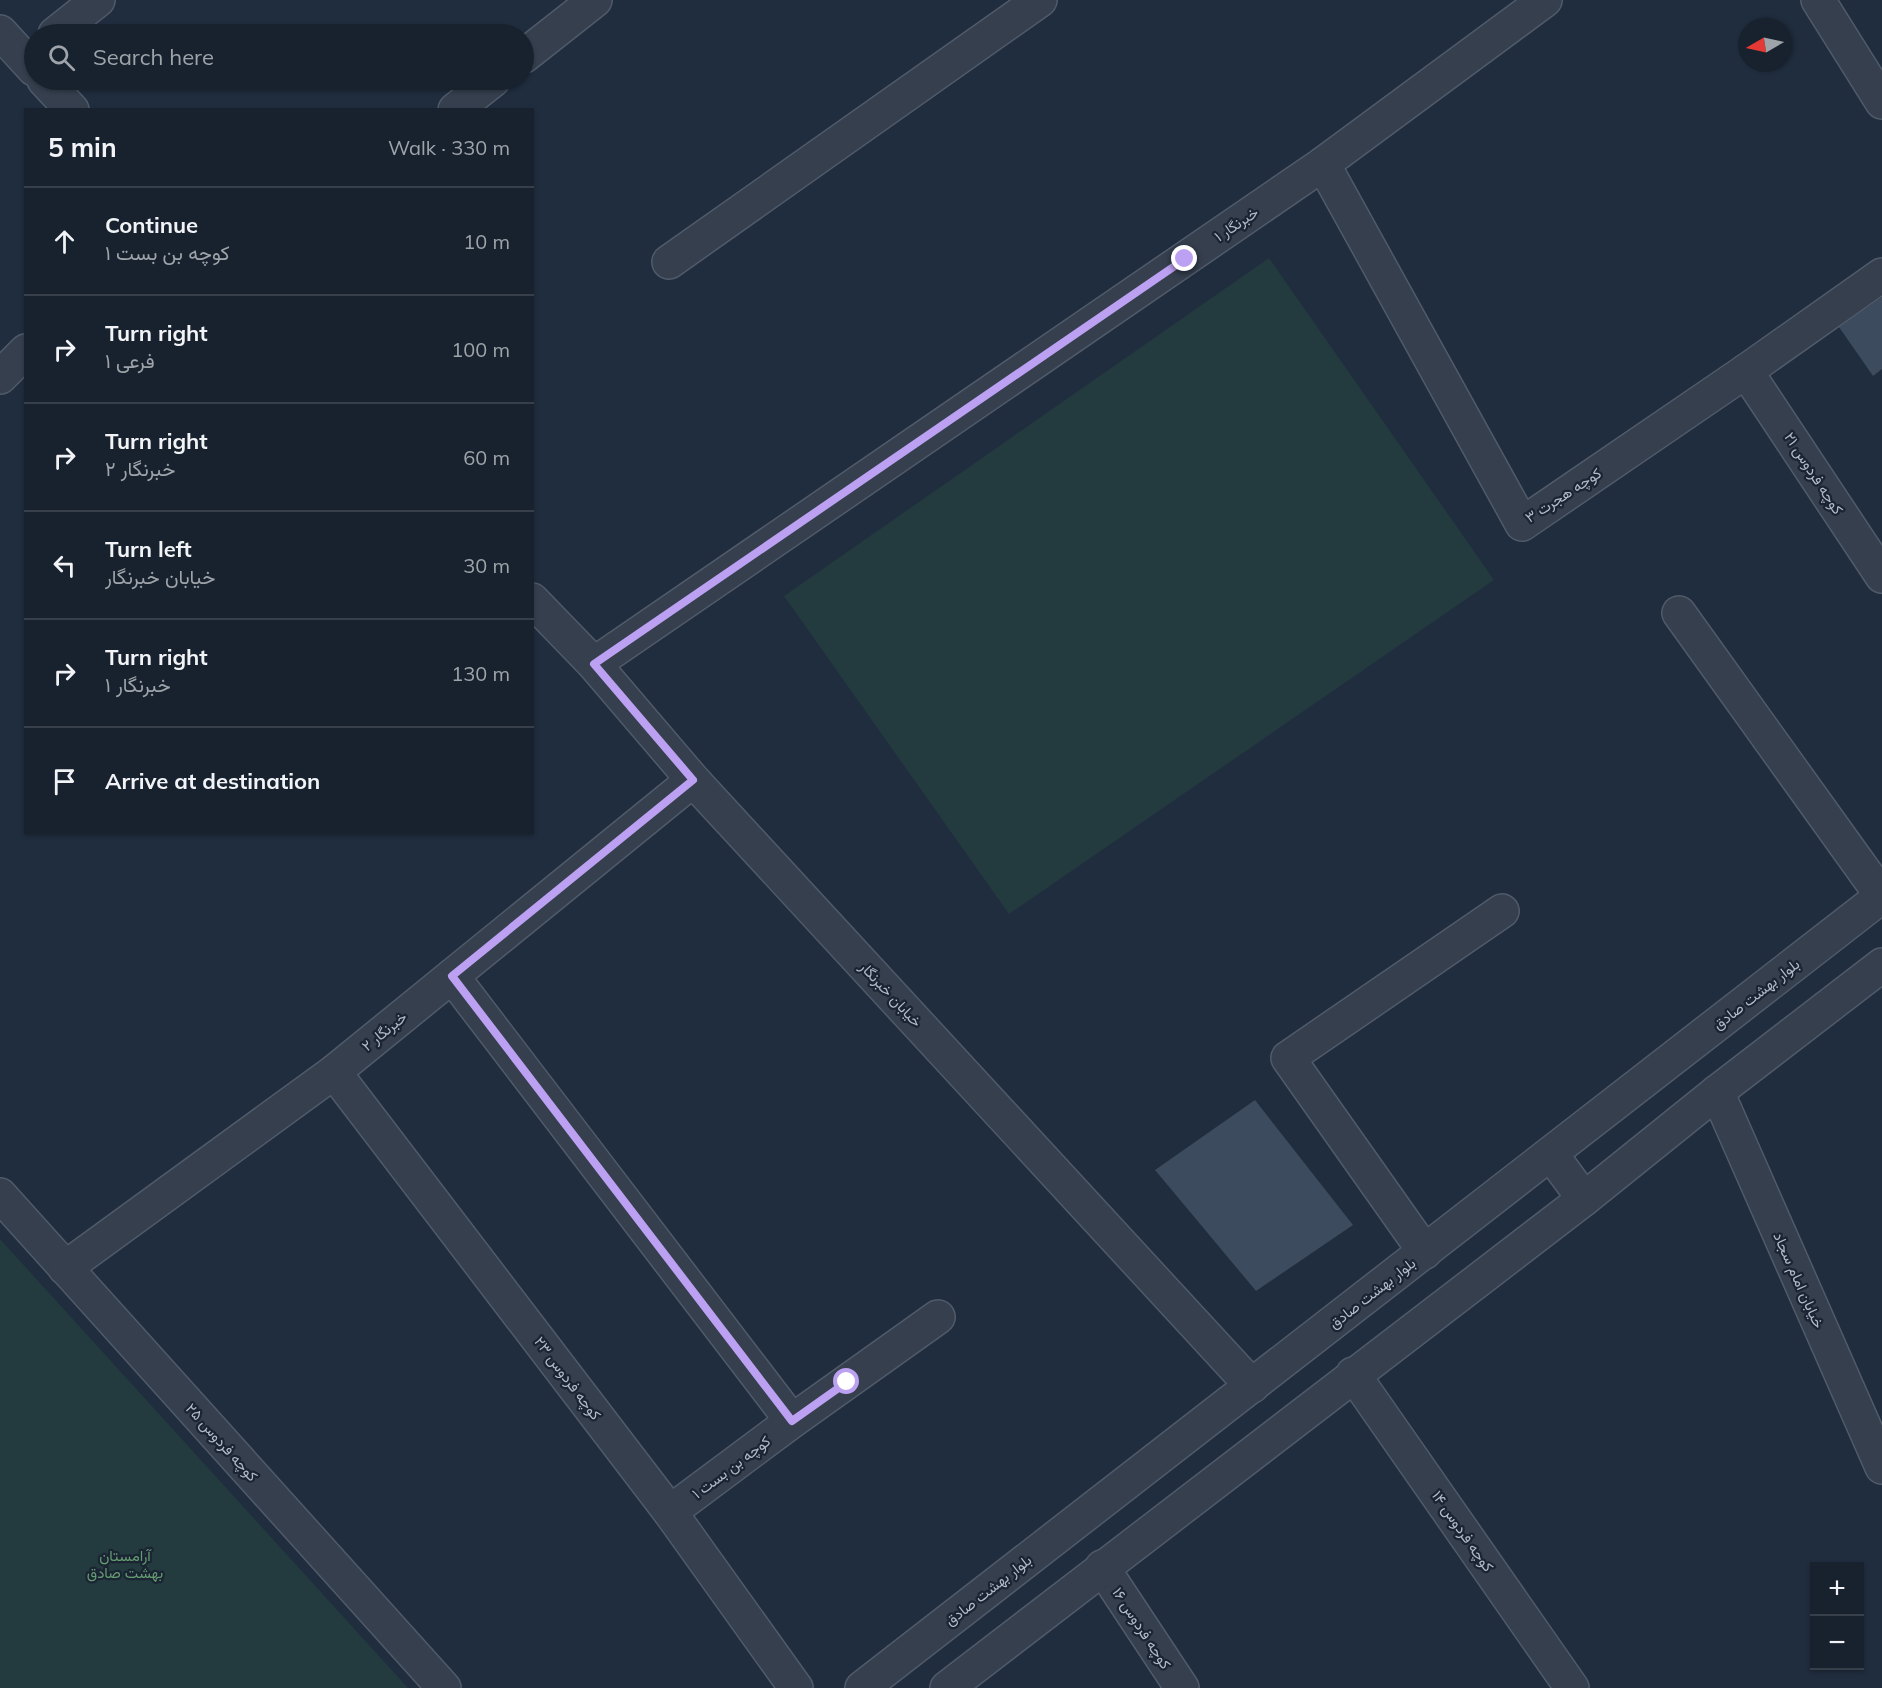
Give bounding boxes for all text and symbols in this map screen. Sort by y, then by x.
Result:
north arrow [1738,18,1792,72]
search box [24,24,534,90]
icon: search [45,41,78,74]
text: Search here [93,43,214,71]
text: 5 min [48,131,117,164]
text: Walk · 330 m [388,135,510,160]
street label: خبرنگار ۱ [1210,202,1262,246]
text: Continue [105,211,198,239]
icon: ahead [48,225,81,258]
text: 10 m [463,229,510,254]
text: کوچه بن بست ۱ [105,240,230,265]
route end [1171,245,1197,271]
text: Turn right [105,319,208,347]
icon: right [48,333,81,366]
text: 100 m [451,337,510,362]
text: فرعی ۱ [105,348,155,373]
text: Turn right [105,427,208,455]
street label: کوچه فردوس ۲۱ [1780,428,1848,519]
icon: right [48,441,81,474]
text: 60 m [463,445,510,470]
text: خبرنگار ۲ [105,456,175,481]
street label: کوچه هجرت ۳ [1521,463,1606,528]
text: Turn left [105,535,192,563]
icon: left [48,549,81,582]
text: 30 m [463,553,510,578]
text: خیابان خبرنگار [105,564,215,589]
text: Turn right [105,643,208,671]
icon: right [48,657,81,690]
text: 130 m [451,661,510,686]
text: خبرنگار ۱ [105,672,171,697]
icon: arrive [48,765,81,798]
text: Arrive at destination [105,767,320,795]
street label: بلوار بهشت صادق [1709,954,1803,1034]
street label: خیابان خبرنگار [855,956,926,1031]
street label: خبرنگار ۲ [358,1007,410,1055]
street label: خیابان امام سجاد [1768,1229,1829,1331]
street label: بلوار بهشت صادق [1325,1253,1419,1333]
street label: کوچه فردوس ۲۳ [530,1332,606,1424]
route start [833,1368,859,1394]
street label: کوچه فردوس ۲۵ [181,1399,262,1486]
street label: کوچه بن بست ۱ [688,1431,775,1504]
street label: کوچه فردوس ۱۴ [1427,1487,1498,1576]
park label: آرامستان بهشت صادق [87,1546,163,1582]
street label: بلوار بهشت صادق [941,1550,1035,1630]
map controls [1810,1562,1864,1670]
button: + [1810,1562,1864,1616]
street label: کوچه فردوس ۱۶ [1108,1584,1176,1673]
button: − [1810,1616,1864,1670]

